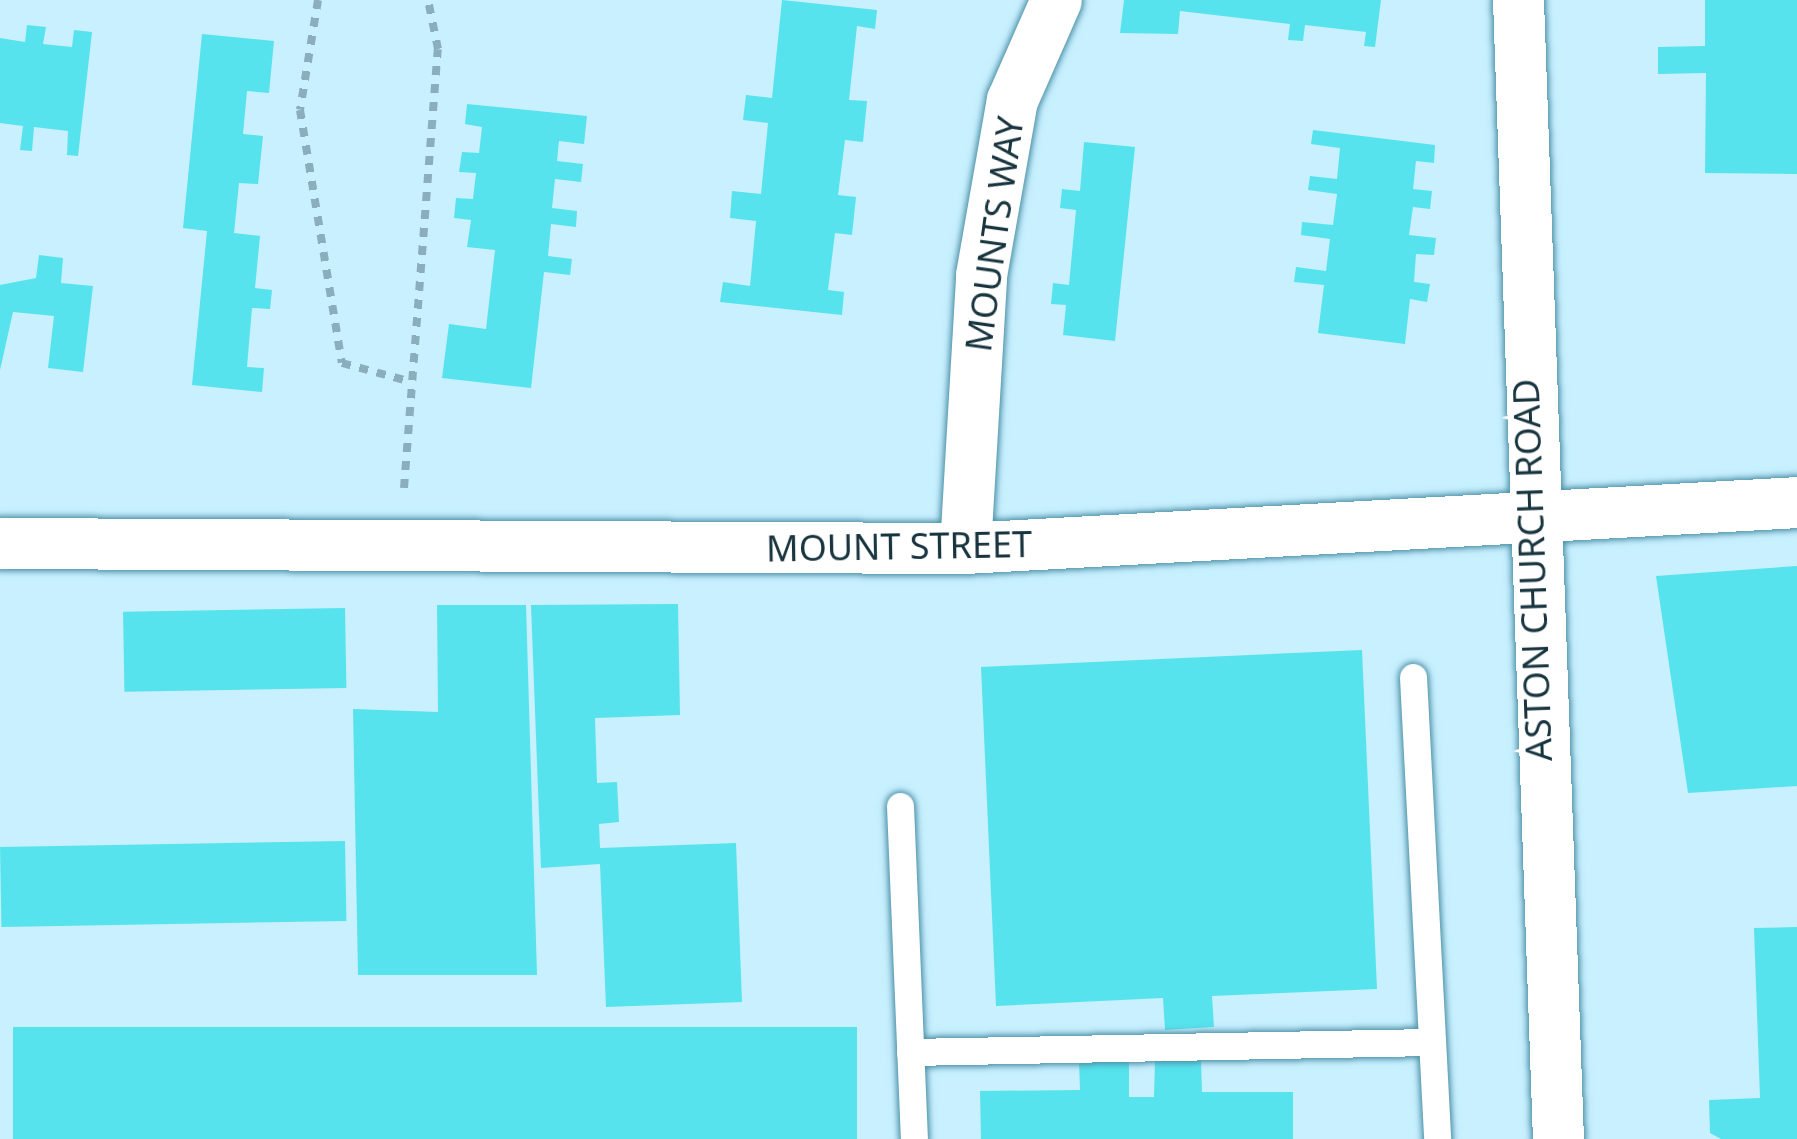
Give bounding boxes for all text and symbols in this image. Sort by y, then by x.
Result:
street label: MOUNTS WAY [956,114,1032,354]
street label: ASTON CHURCH ROAD [1504,378,1560,762]
street label: MOUNT STREET [766,522,1032,570]

